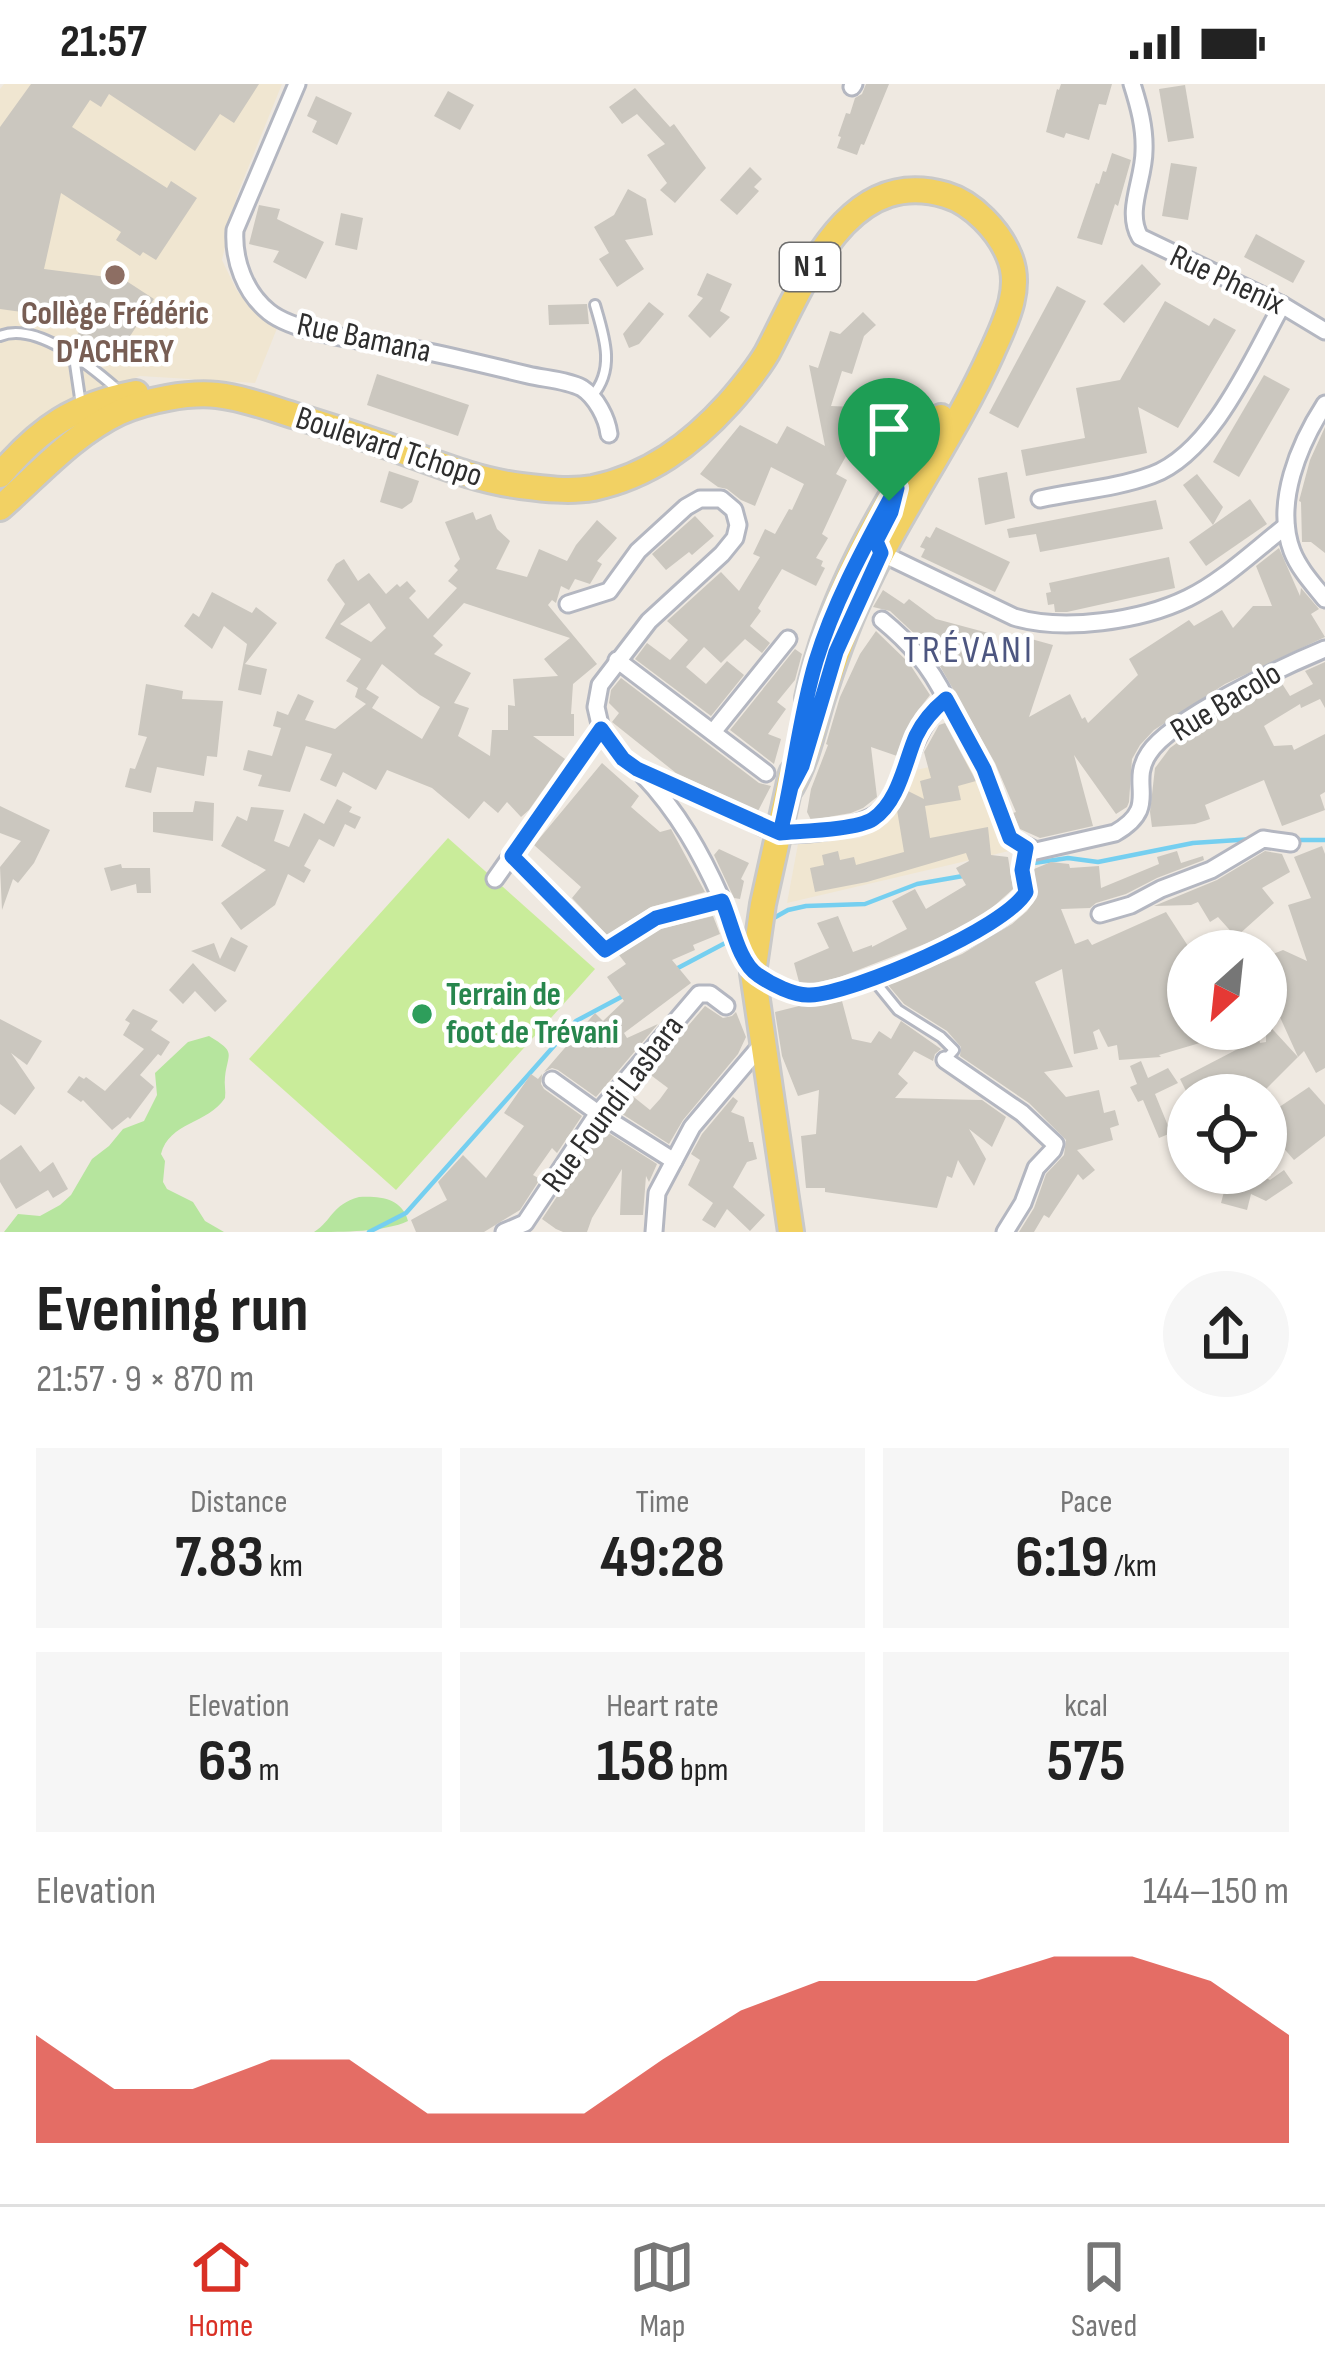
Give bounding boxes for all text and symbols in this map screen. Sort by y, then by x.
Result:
text: 21:57 [60,15,147,70]
street label: Rue Phenix [1163,236,1291,324]
road number: N 1 [780,243,840,291]
marker: Collège Frédéric D'ACHERY [102,262,128,288]
place label: Collège Frédéric D'ACHERY [21,294,209,372]
street label: Rue Bamana [293,304,435,372]
pin [838,378,940,501]
icon: arrive [856,396,922,462]
street label: Boulevard Tchopo [291,398,487,496]
district label: TRÉVANI [903,627,1035,674]
street label: Rue Bacolo [1164,654,1288,750]
north arrow [1167,930,1287,1050]
map controls [1167,930,1287,1194]
place label: Terrain de foot de Trévani [446,975,619,1053]
marker: Terrain de foot de Trévani [409,1001,435,1027]
street label: Rue Foundi Lasbara [533,1008,693,1200]
button: locate [1167,1074,1287,1194]
text: Evening run [36,1271,309,1350]
button: share [1163,1271,1289,1397]
text: 21:57 · 9 × 870 m [36,1356,254,1403]
text: Distance [190,1482,287,1522]
text: Time [635,1482,689,1522]
text: Pace [1060,1482,1112,1522]
text: 7.83 [175,1522,264,1594]
text: 49:28 [600,1522,725,1594]
text: 6:19 [1015,1522,1109,1594]
text: km [264,1546,303,1586]
text: /km [1109,1546,1157,1586]
text: Elevation [188,1686,290,1726]
text: Heart rate [606,1686,719,1726]
text: kcal [1064,1686,1108,1726]
text: 63 [198,1726,253,1798]
text: 158 [596,1726,675,1798]
text: 575 [1047,1726,1126,1798]
text: m [253,1750,280,1790]
text: bpm [675,1750,729,1790]
text: Elevation [36,1868,156,1915]
text: 144–150 m [1143,1868,1289,1915]
tab: Home [188,2234,254,2346]
tab: Map [629,2234,695,2346]
tab: Saved [1071,2234,1137,2346]

